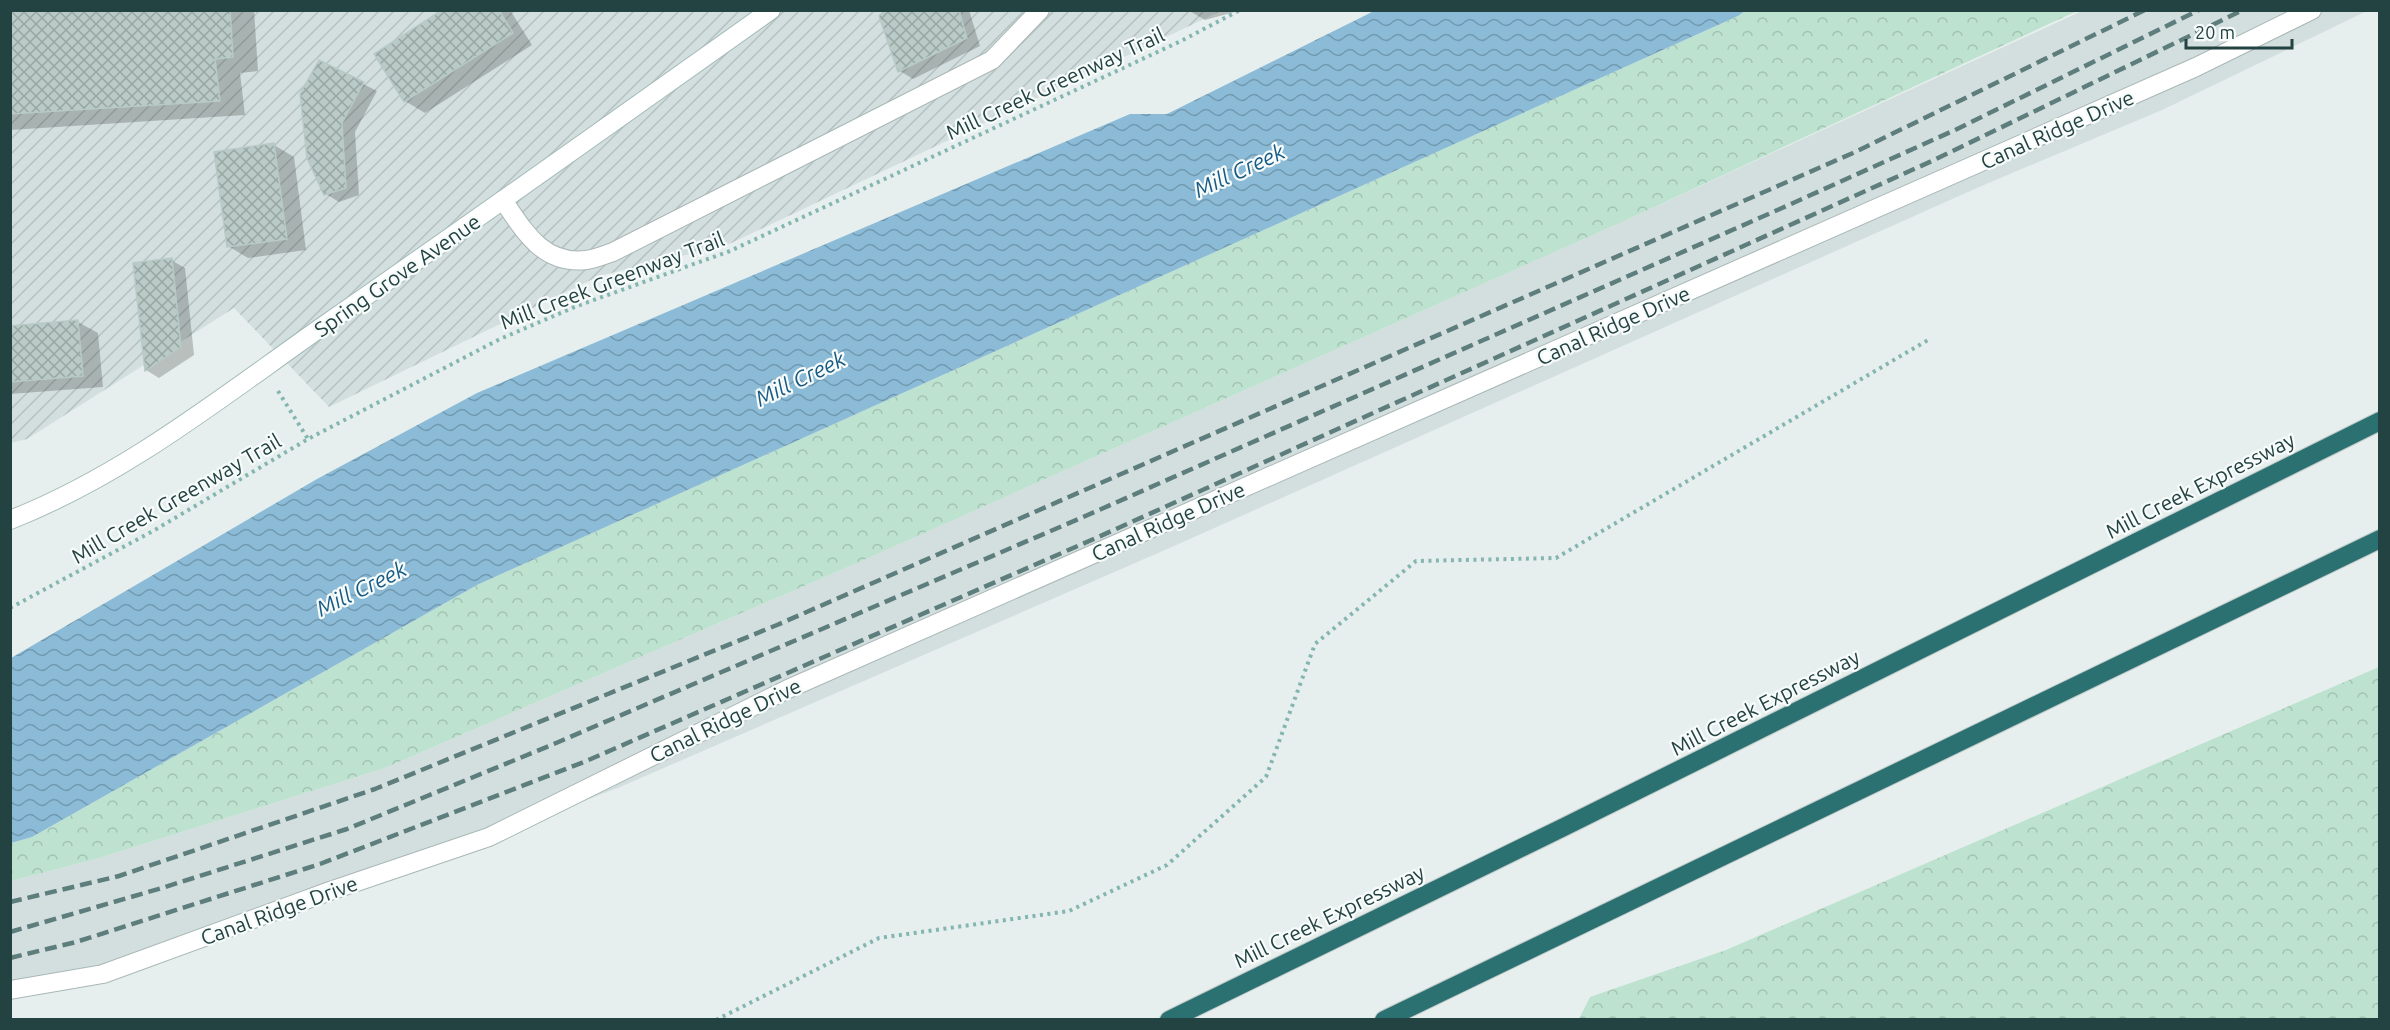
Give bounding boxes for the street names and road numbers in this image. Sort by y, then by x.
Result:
street label: Mill Creek Greenway Trail [942,22,1168,144]
street label: Canal Ridge Drive [1977,84,2137,174]
street label: Spring Grove Avenue [310,209,484,341]
street label: Mill Creek Greenway Trail [497,226,727,334]
street label: Canal Ridge Drive [1533,280,1693,370]
street label: Mill Creek Expressway [2102,427,2298,543]
street label: Mill Creek Greenway Trail [67,428,285,568]
street label: Canal Ridge Drive [1088,476,1248,566]
street label: Mill Creek Expressway [1667,644,1863,760]
street label: Canal Ridge Drive [645,673,805,767]
street label: Mill Creek Expressway [1230,860,1428,972]
street label: Canal Ridge Drive [197,870,361,950]

